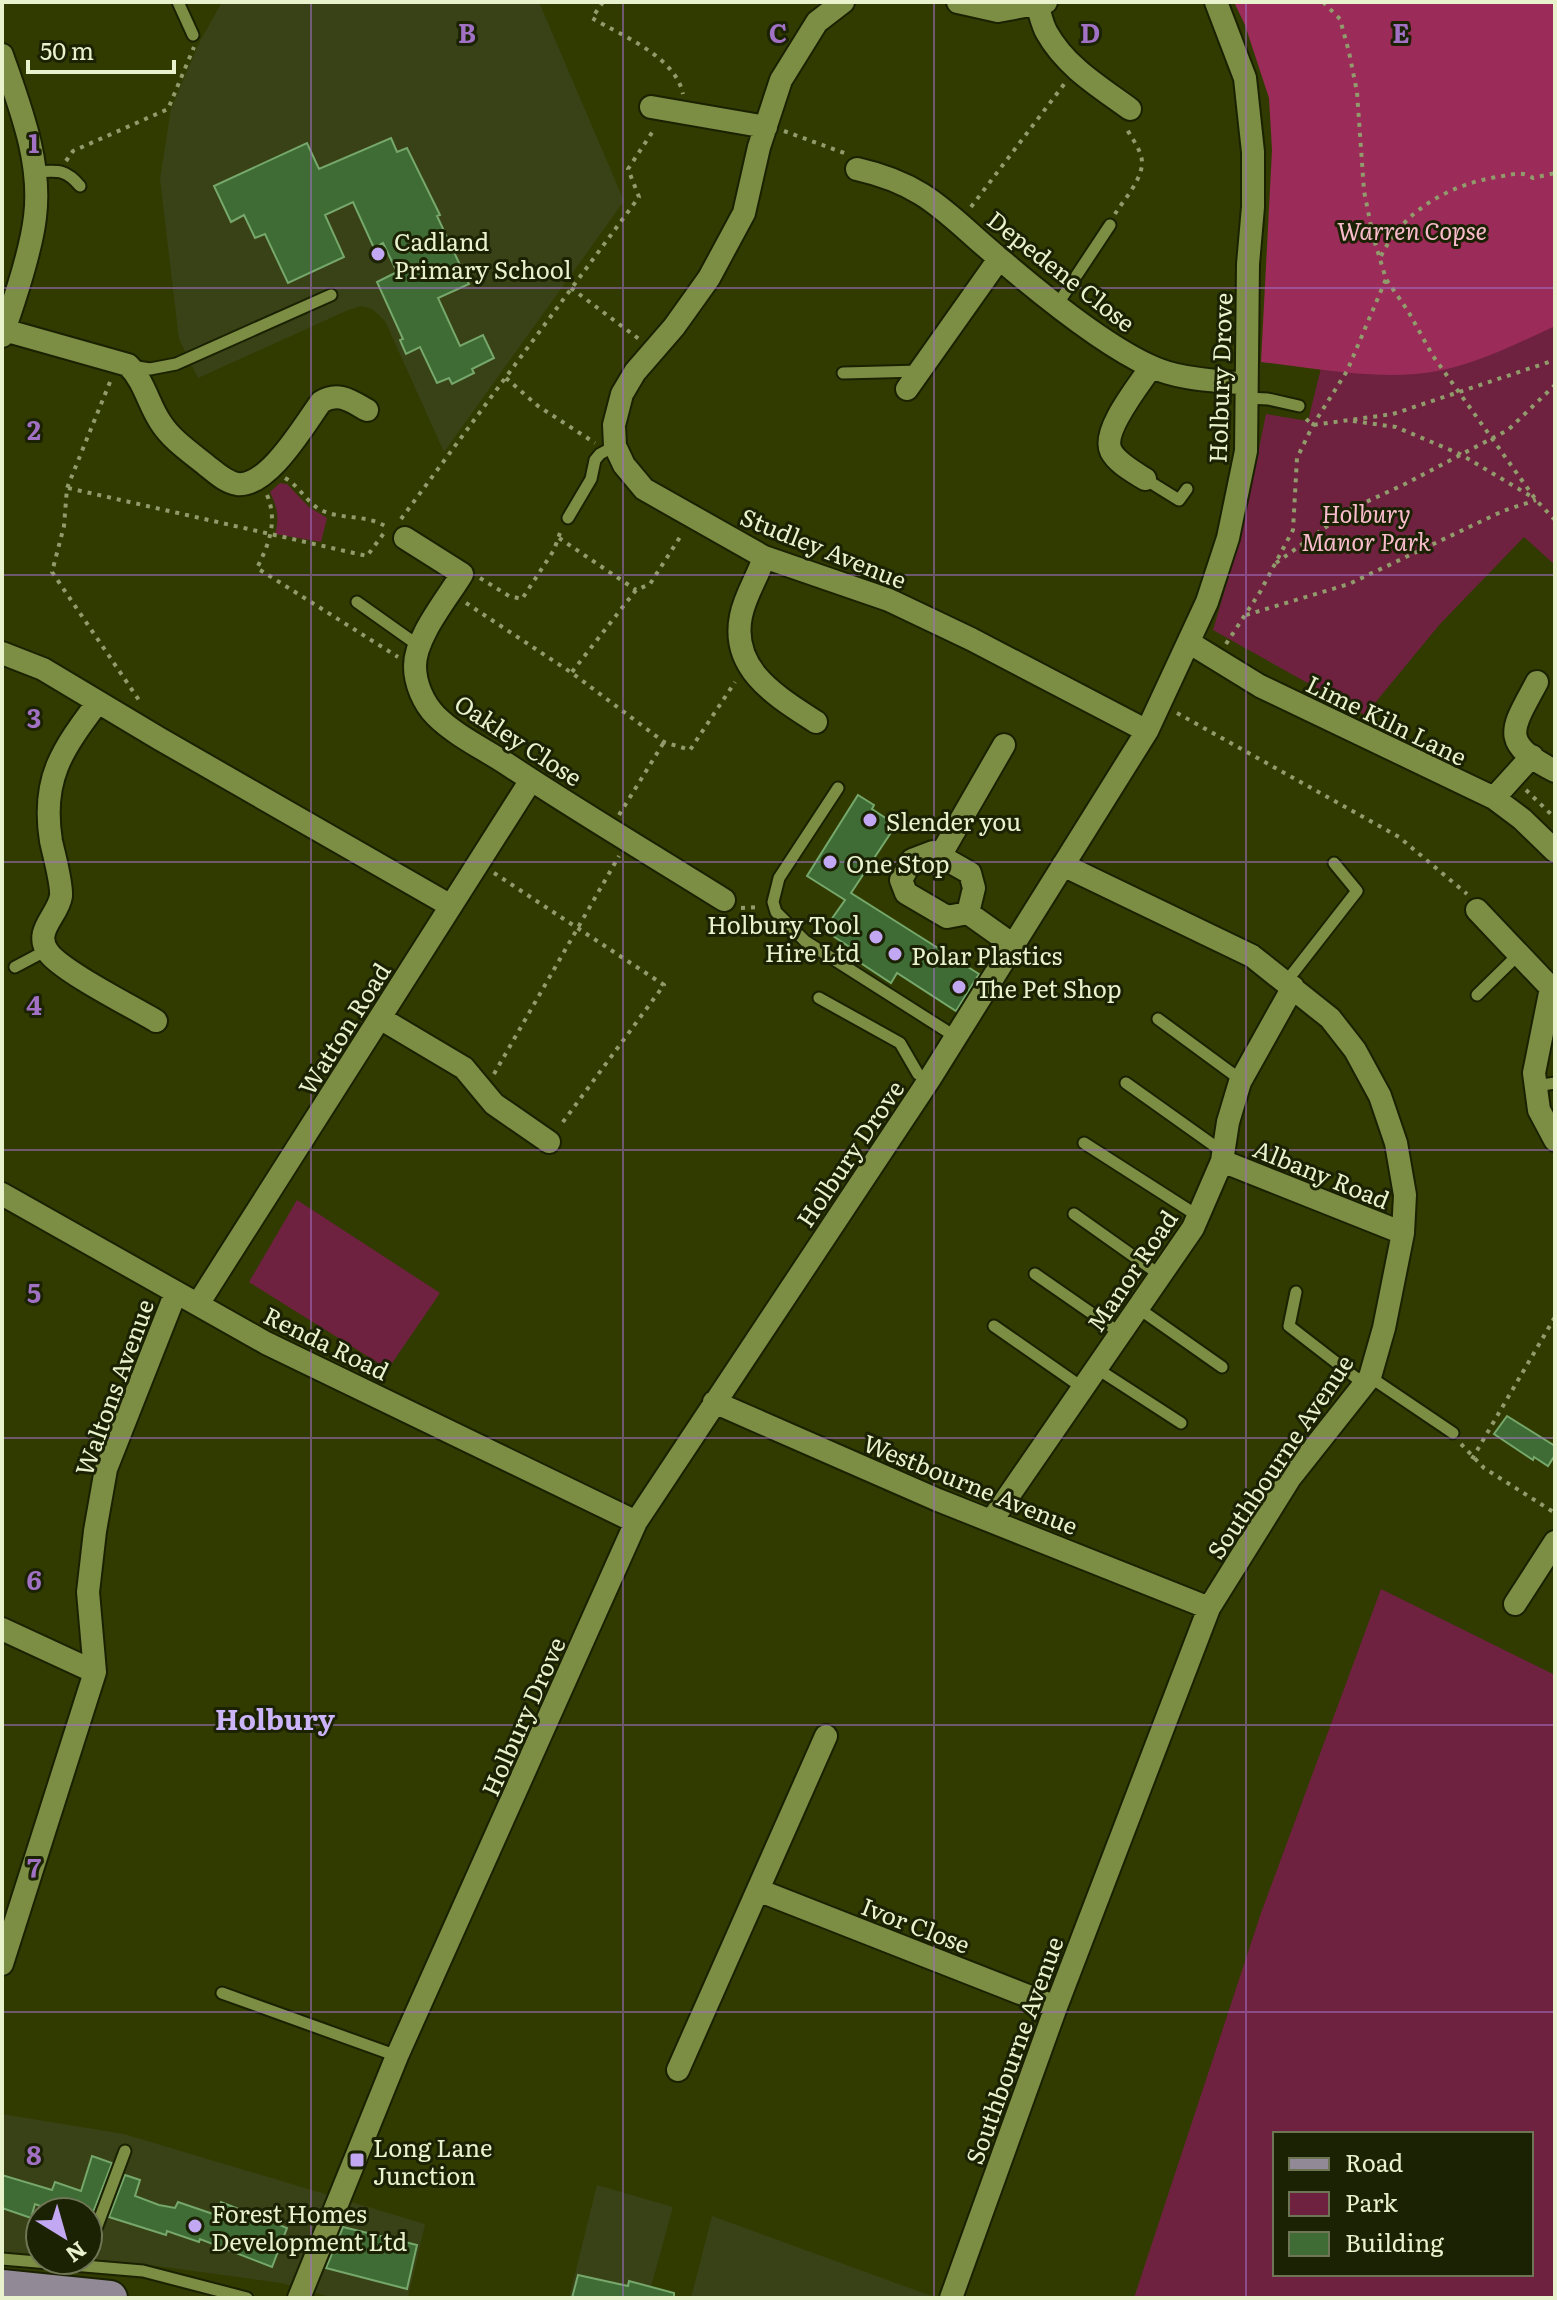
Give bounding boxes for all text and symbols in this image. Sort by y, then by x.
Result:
text: B [458,12,476,51]
text: C [769,12,787,51]
text: D [1080,12,1100,51]
text: E [1392,12,1410,51]
scale bar [28,24,174,74]
text: 50 m [40,32,94,67]
text: 1 [29,122,40,161]
street label: Depedene Close [981,201,1143,339]
park label: Warren Copse [1337,212,1487,247]
place label: Cadland Primary School [394,223,571,286]
marker: Cadland Primary School [369,245,387,263]
street label: Holbury Drove [1199,292,1239,464]
text: 2 [27,409,41,448]
park label: Holbury Manor Park [1301,495,1432,558]
street label: Studley Avenue [736,498,912,596]
street label: Lime Kiln Lane [1301,665,1473,773]
street label: Oakley Close [448,685,590,793]
text: 3 [27,697,41,736]
place label: Slender you [886,803,1021,838]
marker: Slender you [861,811,879,829]
place label: One Stop [846,845,950,880]
marker: One Stop [821,853,839,871]
place label: Holbury Tool Hire Ltd [707,906,860,969]
marker: Holbury Tool Hire Ltd [867,928,885,946]
place label: Polar Plastics [911,937,1062,972]
marker: Polar Plastics [886,945,904,963]
street label: Watton Road [288,955,398,1101]
place label: The Pet Shop [975,970,1122,1005]
marker: The Pet Shop [950,978,968,996]
text: 4 [26,984,42,1023]
street label: Holbury Drove [787,1073,911,1233]
street label: Albany Road [1249,1130,1396,1216]
street label: Manor Road [1077,1202,1185,1338]
text: 5 [27,1272,41,1311]
street label: Waltons Avenue [65,1294,161,1480]
street label: Renda Road [259,1297,396,1388]
street label: Southbourne Avenue [1197,1347,1361,1565]
street label: Westbourne Avenue [858,1424,1084,1542]
text: 6 [26,1559,42,1598]
street label: Holbury Drove [471,1631,573,1801]
district label: Holbury [215,1697,336,1739]
text: 7 [27,1847,41,1886]
street label: Ivor Close [857,1887,975,1961]
street label: Southbourne Avenue [956,1931,1070,2169]
place label: Long Lane Junction [373,2129,492,2192]
legend [1273,2132,1533,2276]
text: 8 [26,2134,42,2173]
text: Road [1345,2144,1404,2179]
marker: Long Lane Junction [348,2151,366,2169]
text: Park [1345,2184,1398,2219]
place label: Forest Homes Development Ltd [211,2195,408,2258]
north arrow [24,2196,104,2276]
marker: Forest Homes Development Ltd [186,2217,204,2235]
text: Building [1345,2224,1444,2259]
text: N [60,2234,94,2272]

